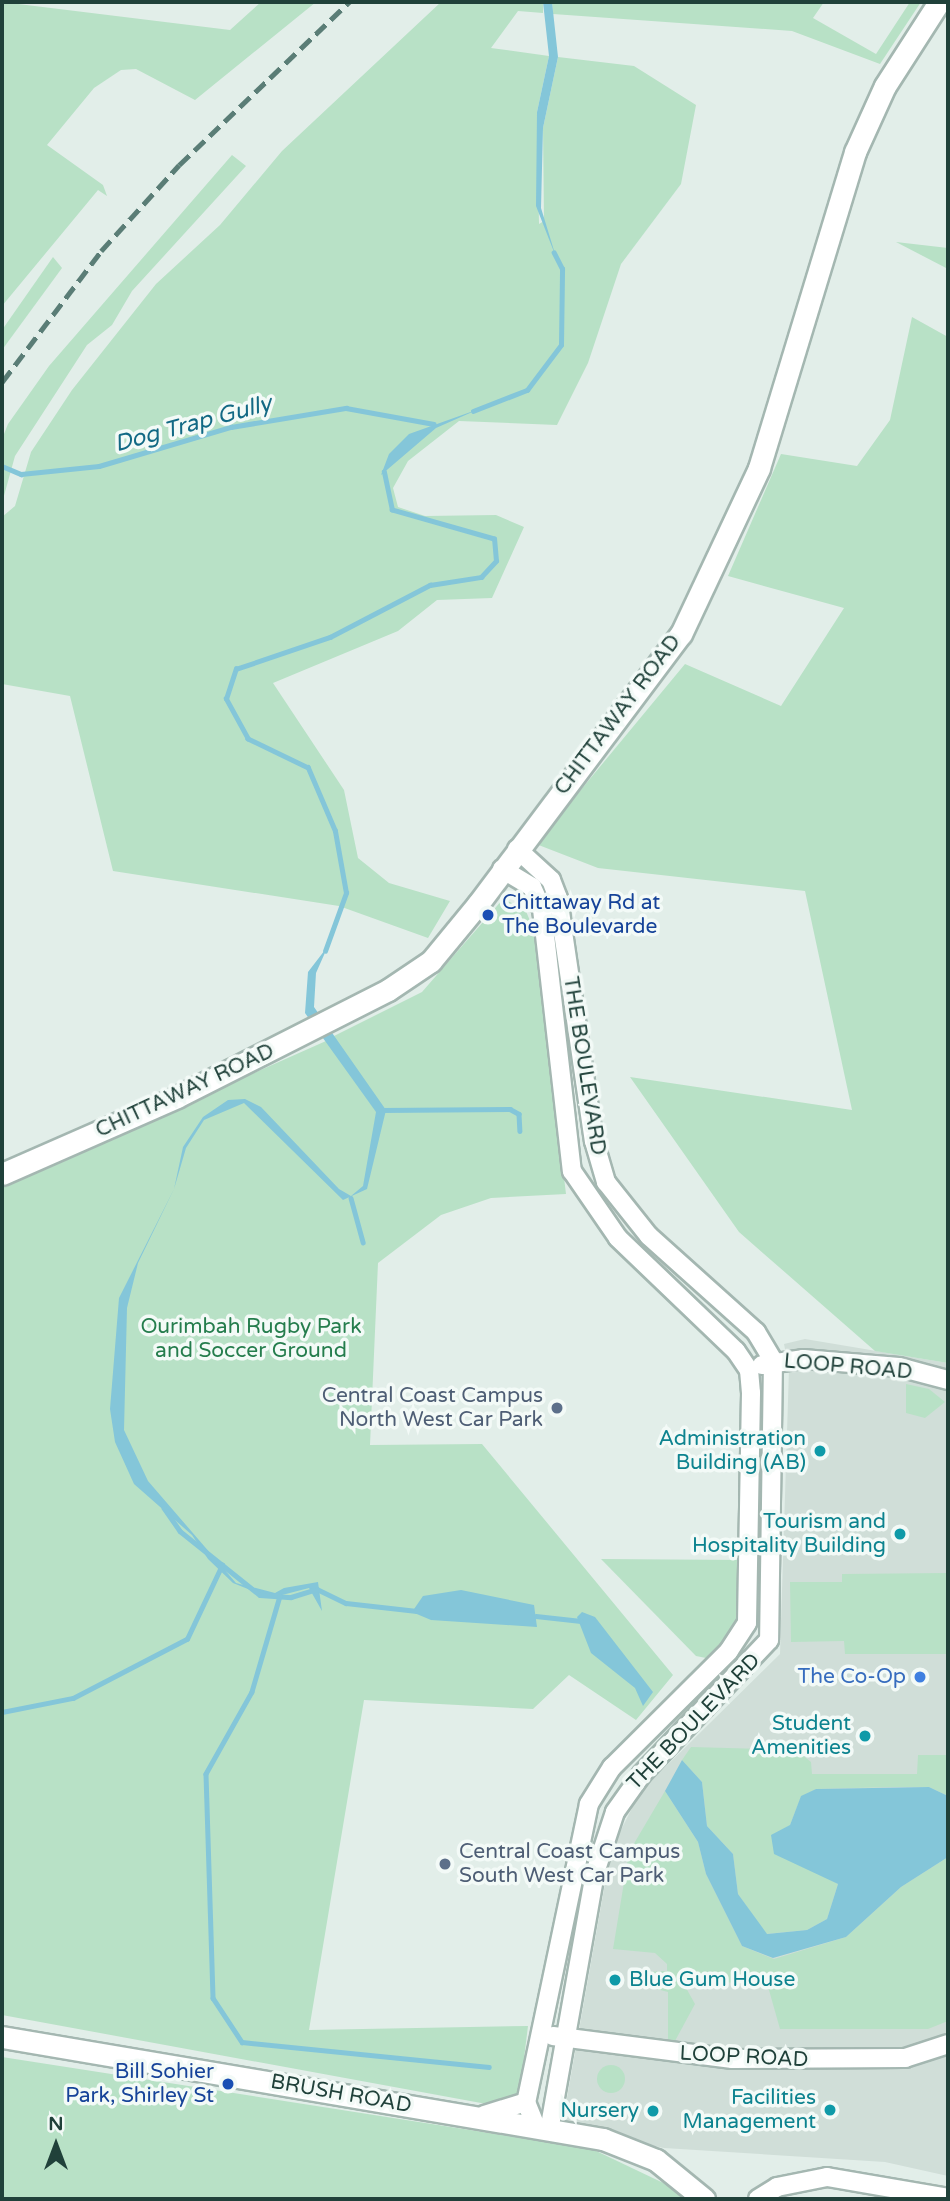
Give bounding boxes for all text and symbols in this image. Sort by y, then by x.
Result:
water label: Dog Trap Gully [111,390,275,458]
street label: CHITTAWAY ROAD [550,630,686,800]
place label: Chittaway Rd at The Boulevarde [502,890,660,940]
marker: Chittaway Rd at The Boulevarde [480,907,496,923]
street label: THE BOULEVARD [557,975,611,1157]
street label: CHITTAWAY ROAD [92,1039,278,1143]
park label: Ourimbah Rugby Park and Soccer Ground [140,1314,362,1364]
street label: LOOP ROAD [783,1349,913,1385]
place label: Central Coast Campus North West Car Park [322,1383,543,1433]
marker: Central Coast Campus North West Car Park [549,1400,565,1416]
place label: Administration Building (AB) [658,1426,806,1476]
marker: Administration Building (AB) [812,1443,828,1459]
place label: Tourism and Hospitality Building [692,1509,886,1559]
marker: Tourism and Hospitality Building [892,1526,908,1542]
street label: THE BOULEVARD [622,1648,766,1796]
place label: The Co-Op [797,1664,906,1690]
marker: The Co-Op [912,1669,928,1685]
place label: Student Amenities [751,1711,851,1761]
marker: Student Amenities [857,1728,873,1744]
place label: Central Coast Campus South West Car Park [459,1839,680,1889]
marker: Central Coast Campus South West Car Park [437,1856,453,1872]
place label: Blue Gum House [629,1967,795,1993]
marker: Blue Gum House [607,1972,623,1988]
street label: LOOP ROAD [679,2041,809,2073]
place label: Bill Sohier Park, Shirley St [65,2059,214,2109]
street label: BRUSH ROAD [268,2069,414,2119]
marker: Bill Sohier Park, Shirley St [220,2076,236,2092]
place label: Facilities Management [682,2085,816,2135]
place label: Nursery [560,2098,639,2124]
marker: Facilities Management [822,2102,838,2118]
marker: Nursery [645,2103,661,2119]
north arrow [21,2110,91,2180]
text: N [48,2113,64,2135]

